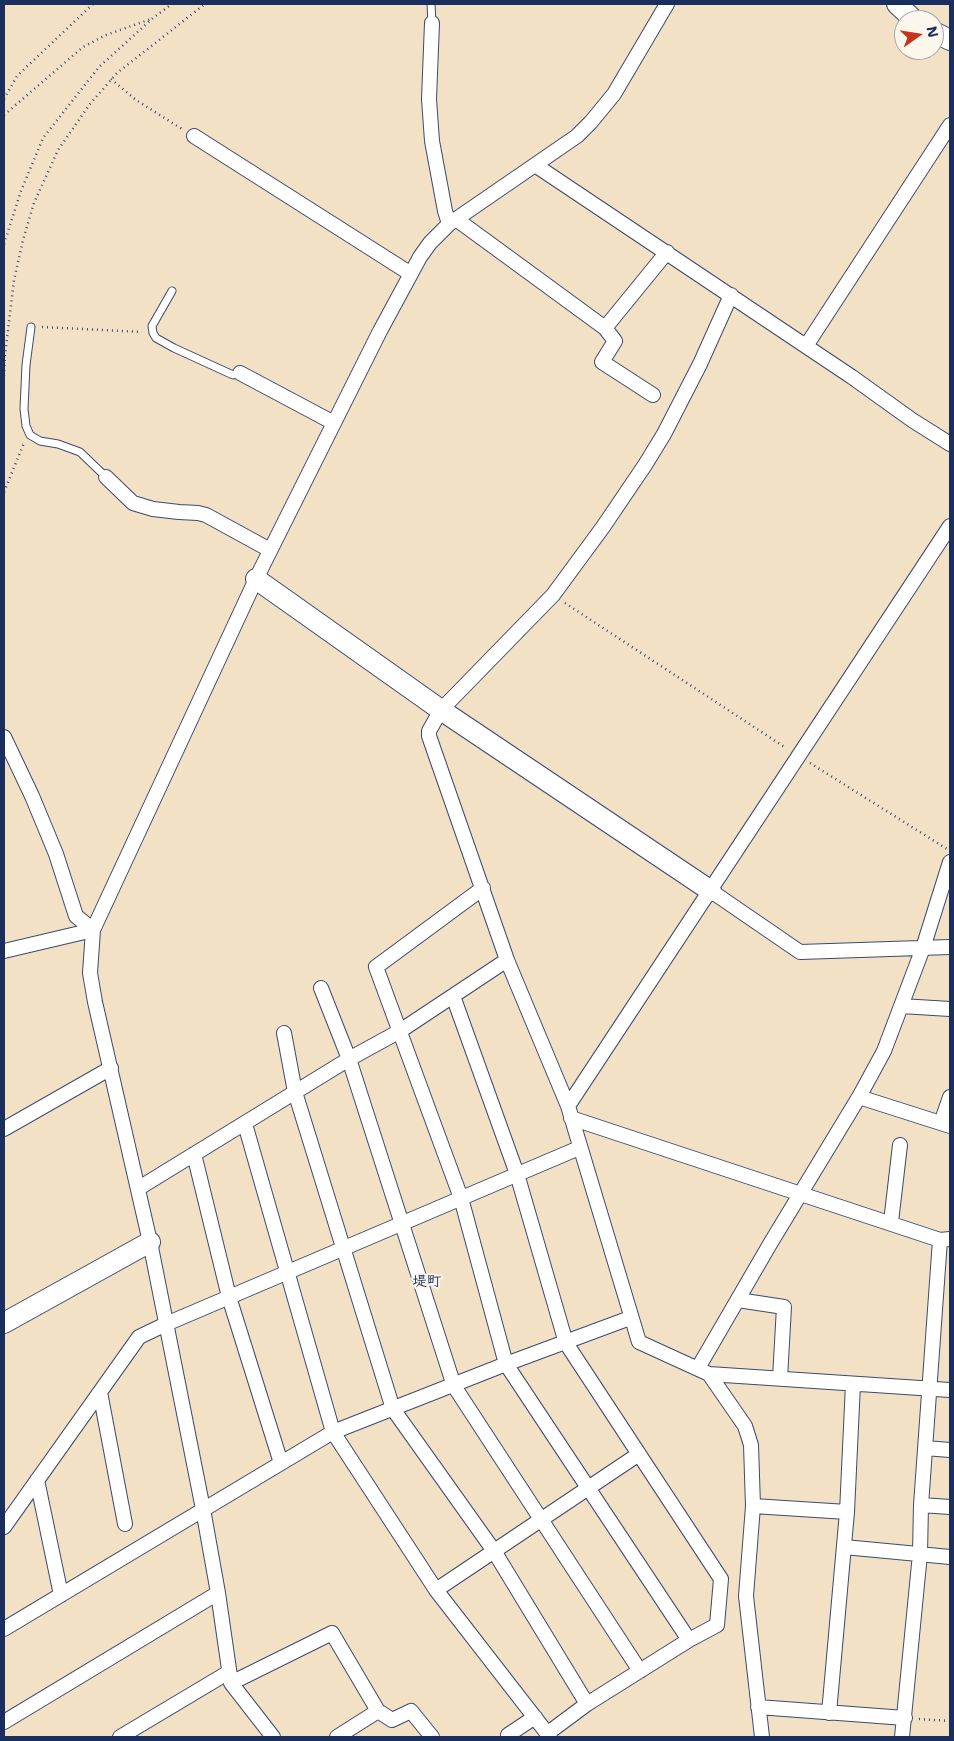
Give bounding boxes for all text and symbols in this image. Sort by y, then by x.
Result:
north arrow [894,10,944,60]
text: N [923,24,943,39]
district label: 堤町 [412,1273,442,1291]

